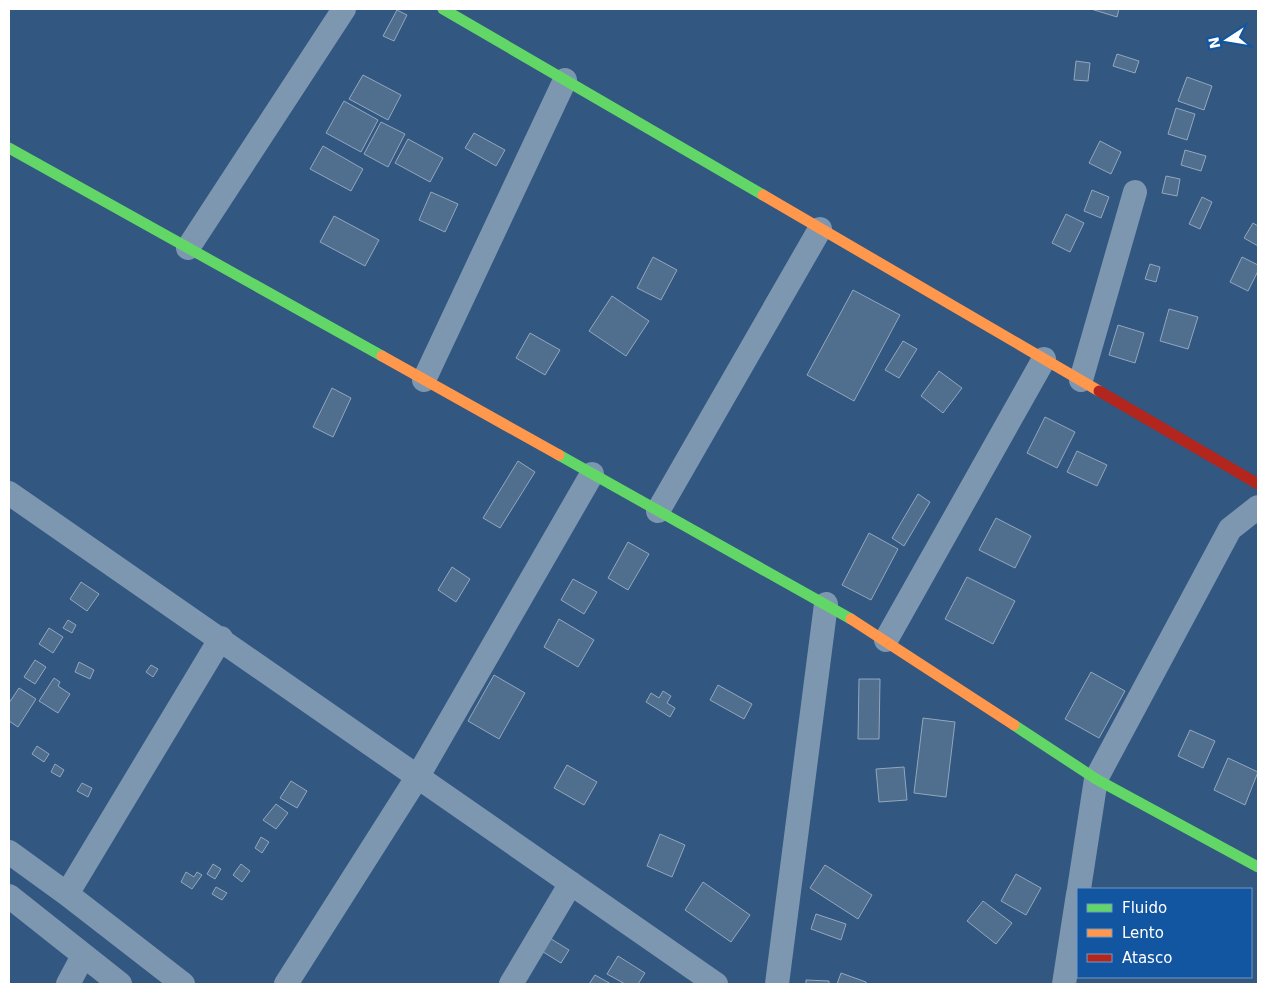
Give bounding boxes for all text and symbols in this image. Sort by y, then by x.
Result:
north arrow [1202,15,1252,65]
text: N [1205,35,1223,50]
legend [1077,888,1252,978]
text: Fluido [1122,899,1167,917]
text: Lento [1122,924,1164,942]
text: Atasco [1122,949,1172,967]

